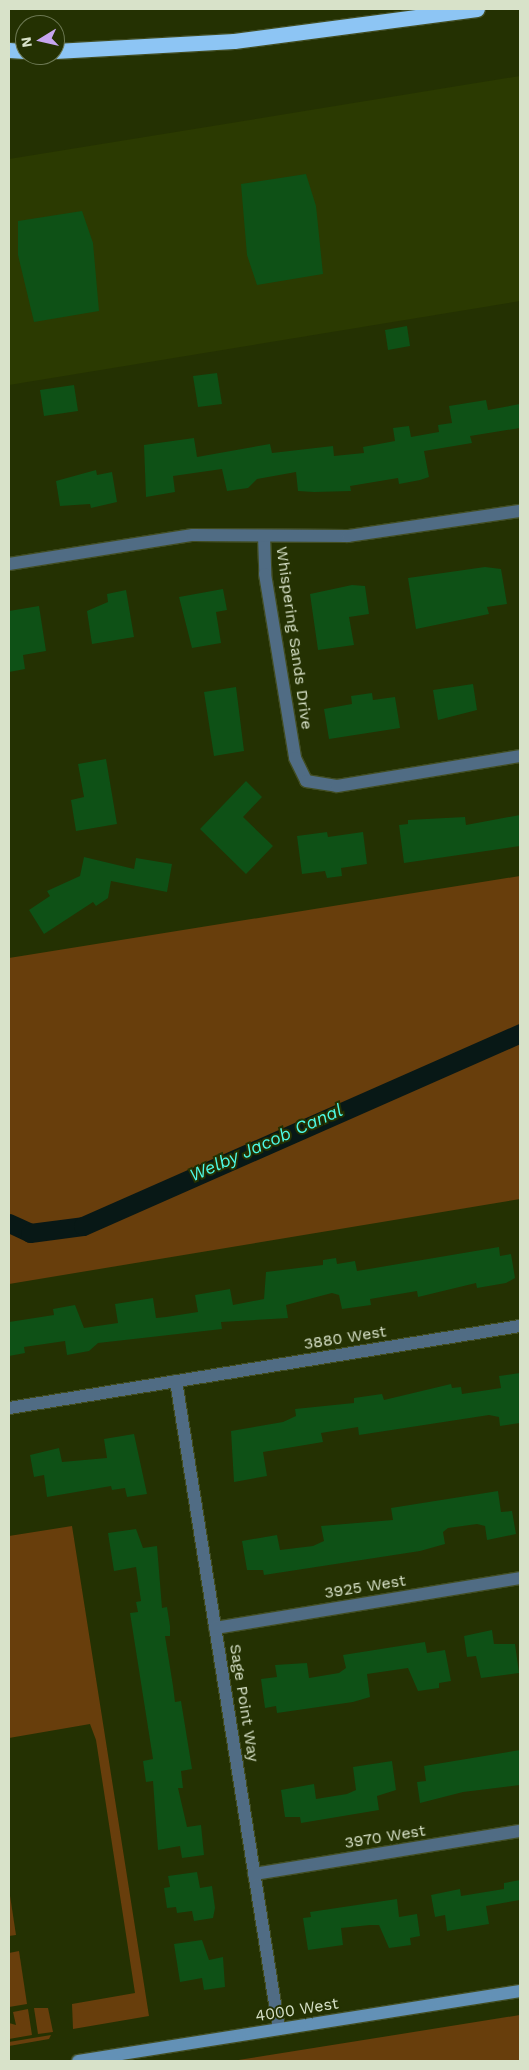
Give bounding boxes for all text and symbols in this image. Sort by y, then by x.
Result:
north arrow [15,15,65,65]
text: N [17,36,35,49]
street label: Whispering Sands Drive [272,545,316,731]
water label: Welby Jacob Canal [186,1099,346,1187]
street label: 3880 West [302,1322,388,1354]
street label: 3925 West [323,1571,407,1603]
street label: Sage Point Way [225,1643,263,1763]
street label: 3970 West [343,1821,427,1853]
street label: 4000 West [254,1994,340,2026]

